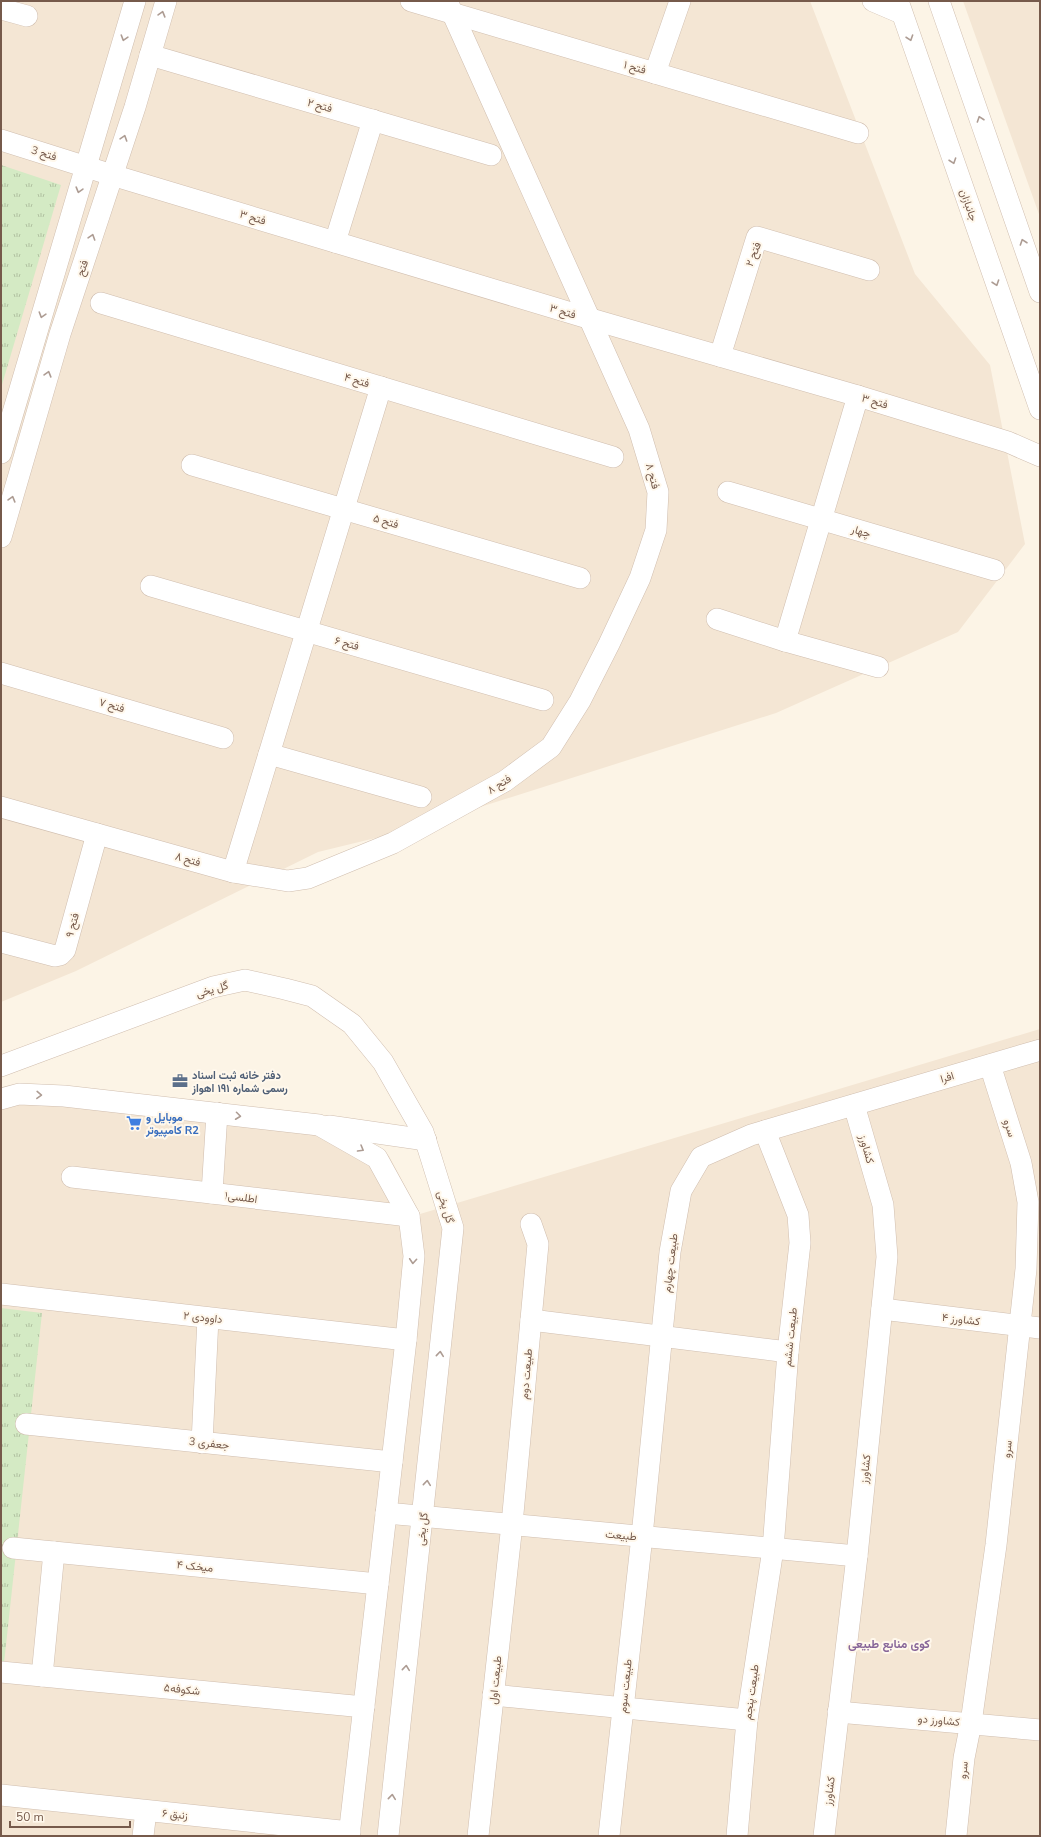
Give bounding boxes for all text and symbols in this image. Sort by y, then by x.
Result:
one-way arrow [157,10,166,17]
one-way arrow [906,34,914,41]
one-way arrow [120,35,129,42]
street label: فتح ۱ [622,57,648,78]
street label: فتح ۲ [306,95,334,116]
one-way arrow [976,116,985,123]
one-way arrow [119,135,128,142]
street label: فتح 3 [29,143,58,164]
one-way arrow [948,157,957,164]
one-way arrow [75,186,84,193]
street label: جانبازان [956,187,981,223]
street label: فتح ۳ [238,206,268,229]
one-way arrow [87,234,96,241]
one-way arrow [1019,239,1027,246]
street label: فتح ۲ [742,240,765,269]
street label: فتح [73,258,92,278]
one-way arrow [991,280,1000,287]
street label: فتح ۳ [548,300,578,323]
one-way arrow [38,311,47,318]
street label: فتح ۴ [342,370,371,391]
one-way arrow [43,371,52,378]
street label: فتح ۳ [860,390,890,413]
street label: فتح ۸ [642,462,663,491]
one-way arrow [7,496,16,503]
street label: فتح ۵ [371,511,400,532]
street label: چهار [848,521,872,541]
street label: فتح ۶ [333,633,361,654]
street label: فتح ۷ [97,695,126,716]
street label: فتح ۸ [484,771,514,798]
street label: فتح ۸ [173,849,202,870]
street label: فتح ۹ [62,911,83,939]
street label: گل یخی [194,978,230,1001]
place label: دفتر خانه ثبت اسناد رسمی شماره ۱۹۱ اهواز [191,1068,288,1096]
street label: افرا [938,1068,956,1087]
office icon: دفتر خانه ثبت اسناد رسمی شماره ۱۹۱ اهواز [171,1072,189,1090]
one-way arrow [36,1091,42,1099]
place label: موبایل و کامپیوتر R2 [145,1110,199,1138]
one-way arrow [235,1111,241,1120]
supermarket icon: موبایل و کامپیوتر R2 [125,1114,143,1132]
street label: سرو [1000,1117,1019,1139]
street label: کشاورز [855,1132,878,1165]
one-way arrow [357,1145,364,1152]
street label: اطلسی۱ [224,1188,258,1207]
street label: گل یخی [434,1189,458,1225]
street label: طبیعت چهارم [659,1233,682,1294]
one-way arrow [409,1258,418,1264]
street label: طبیعت ششم [780,1307,801,1367]
street label: داوودی ۲ [183,1308,223,1327]
street label: کشاورز ۴ [941,1310,981,1329]
street label: طبیعت دوم [517,1348,536,1400]
one-way arrow [435,1351,444,1357]
street label: 3 جعفری [188,1434,230,1453]
street label: سرو [999,1439,1016,1459]
street label: کشاورز [856,1454,874,1485]
one-way arrow [422,1480,431,1486]
street label: گل یخی [413,1512,432,1546]
street label: طبیعت [605,1527,637,1544]
street label: میخک ۴ [176,1557,214,1576]
district label: کوی منابع طبیعی [848,1636,931,1652]
street label: طبیعت اول [485,1655,506,1705]
street label: طبیعت سوم [615,1658,636,1714]
street label: طبیعت پنجم [740,1663,763,1721]
one-way arrow [402,1665,411,1671]
street label: شکوفه۵ [163,1680,201,1699]
street label: کشاورز دو [917,1711,961,1730]
street label: سرو [955,1760,972,1780]
street label: کشاورز [820,1775,839,1808]
one-way arrow [388,1794,397,1800]
scale bar [10,1803,130,1829]
street label: زنبق ۶ [161,1806,189,1823]
text: 50 m [16,1809,44,1825]

